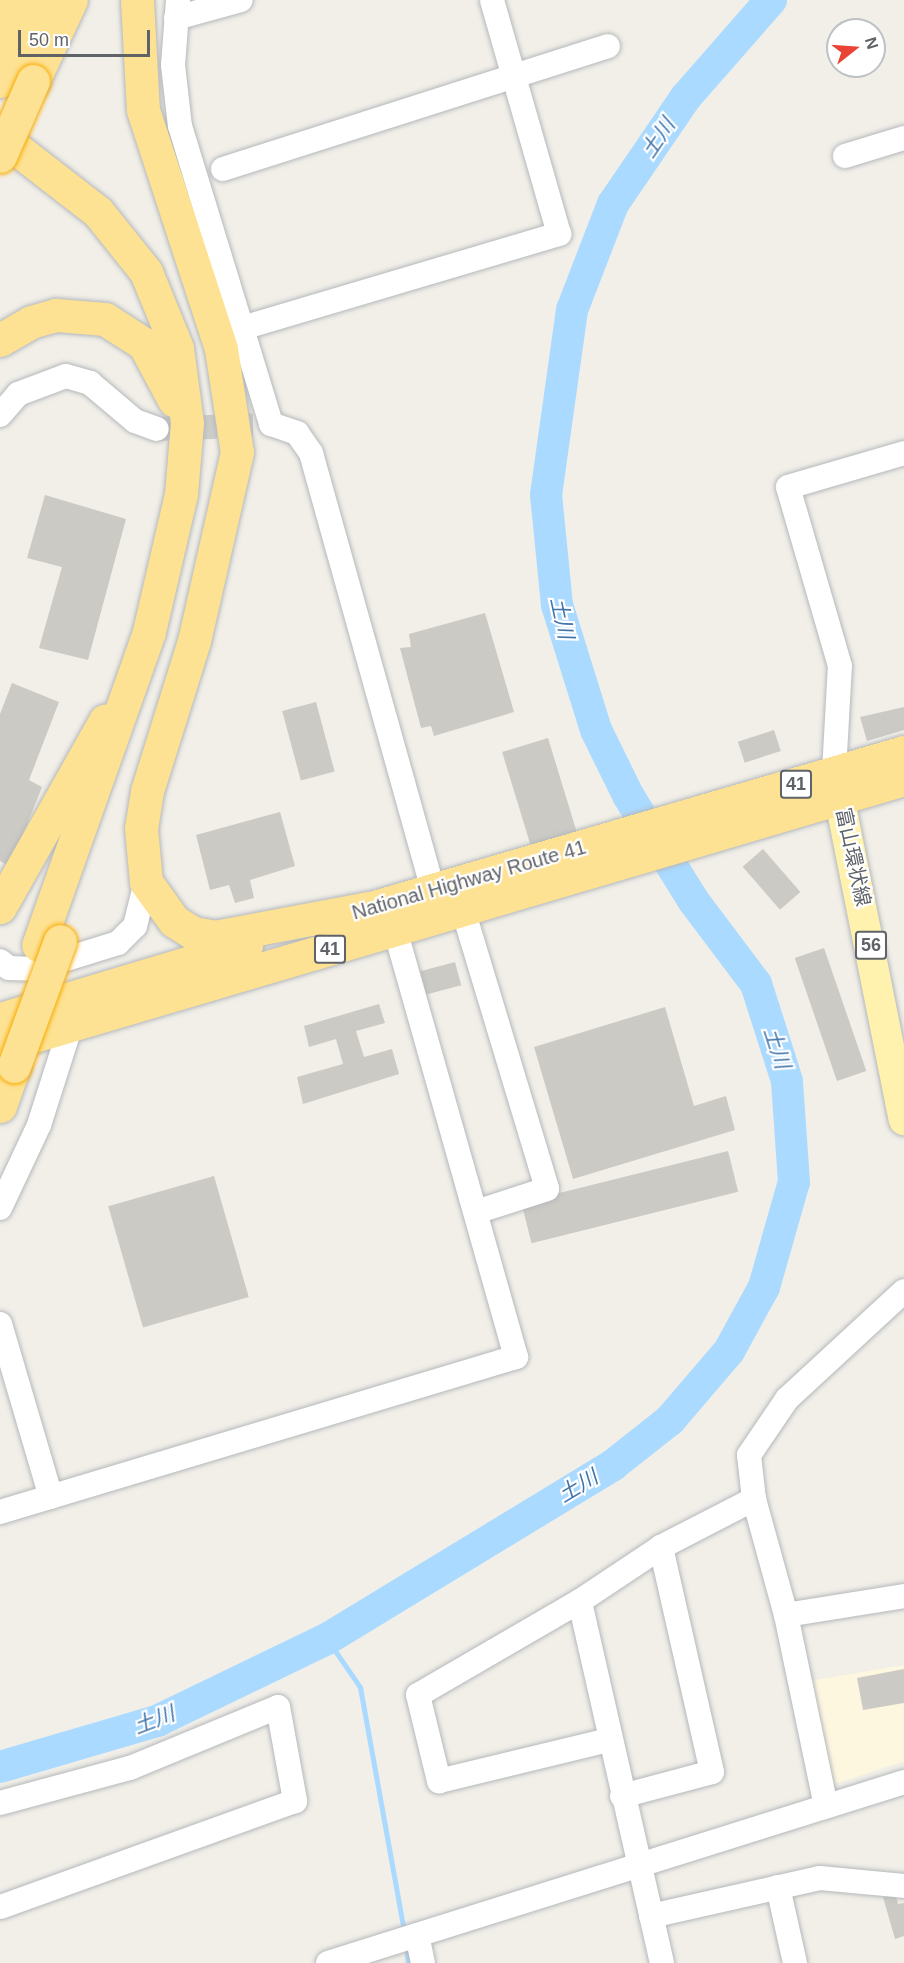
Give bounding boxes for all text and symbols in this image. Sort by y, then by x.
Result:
scale bar [21,18,153,56]
north arrow [826,18,886,78]
text: 50 m [29,30,69,50]
text: N [862,35,882,51]
water label: 土川 [636,114,680,162]
water label: 土川 [545,595,579,641]
road number: 41 [780,769,812,799]
street label: 富山環状線 [831,806,875,908]
street label: National Highway Route 41 [349,835,589,925]
road number: 56 [854,930,888,960]
road number: 41 [314,934,346,964]
water label: 土川 [759,1024,795,1072]
water label: 土川 [554,1464,602,1508]
water label: 土川 [130,1701,178,1739]

